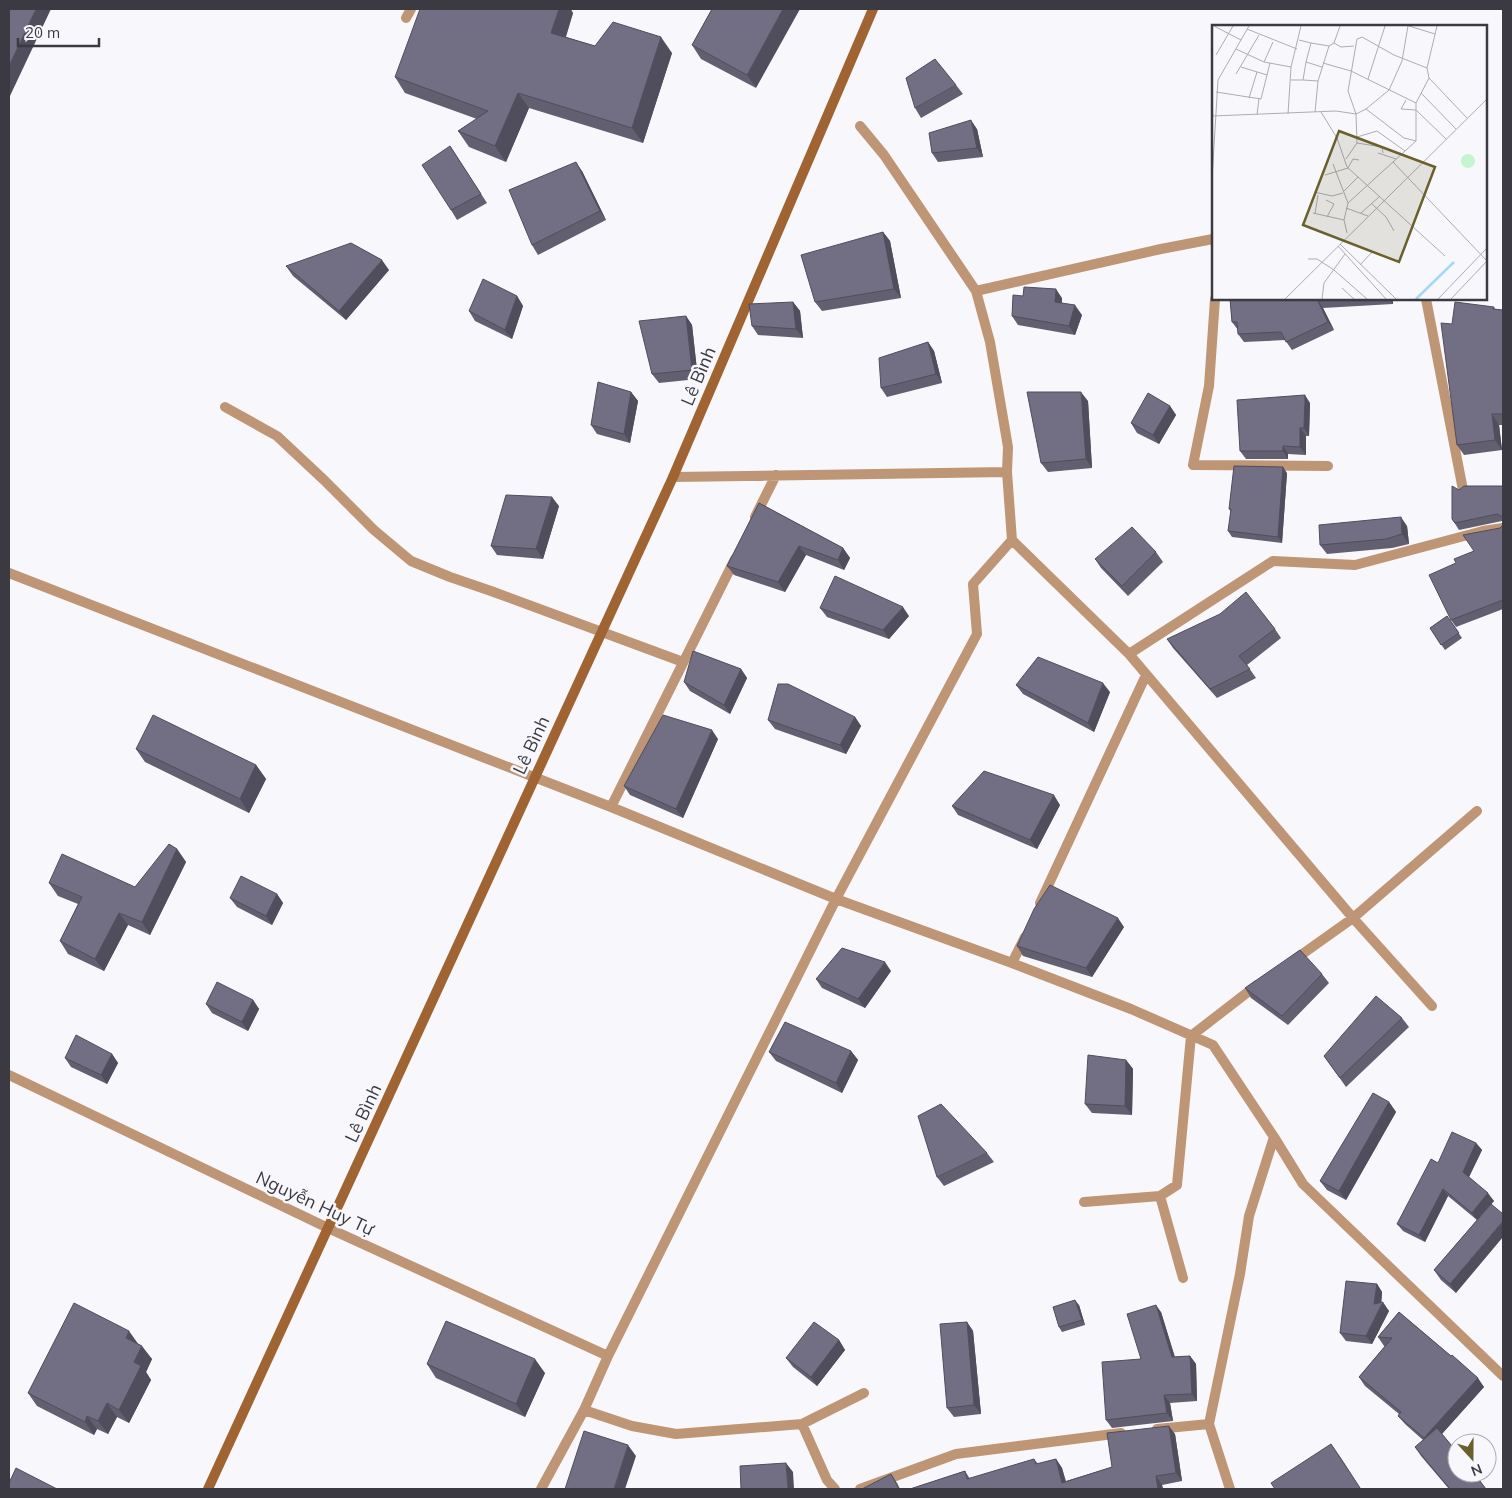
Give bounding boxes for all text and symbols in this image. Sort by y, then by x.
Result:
scale bar [18,15,99,47]
text: 20 m [25,23,60,42]
inset map [1212,25,1487,300]
street label: Lê Bình [675,343,721,409]
street label: Lê Bình [508,712,554,778]
street label: Lê Bình [340,1080,386,1146]
street label: Nguyễn Huy Tự [252,1166,379,1241]
north arrow [1447,1433,1497,1483]
text: N [1468,1460,1485,1480]

